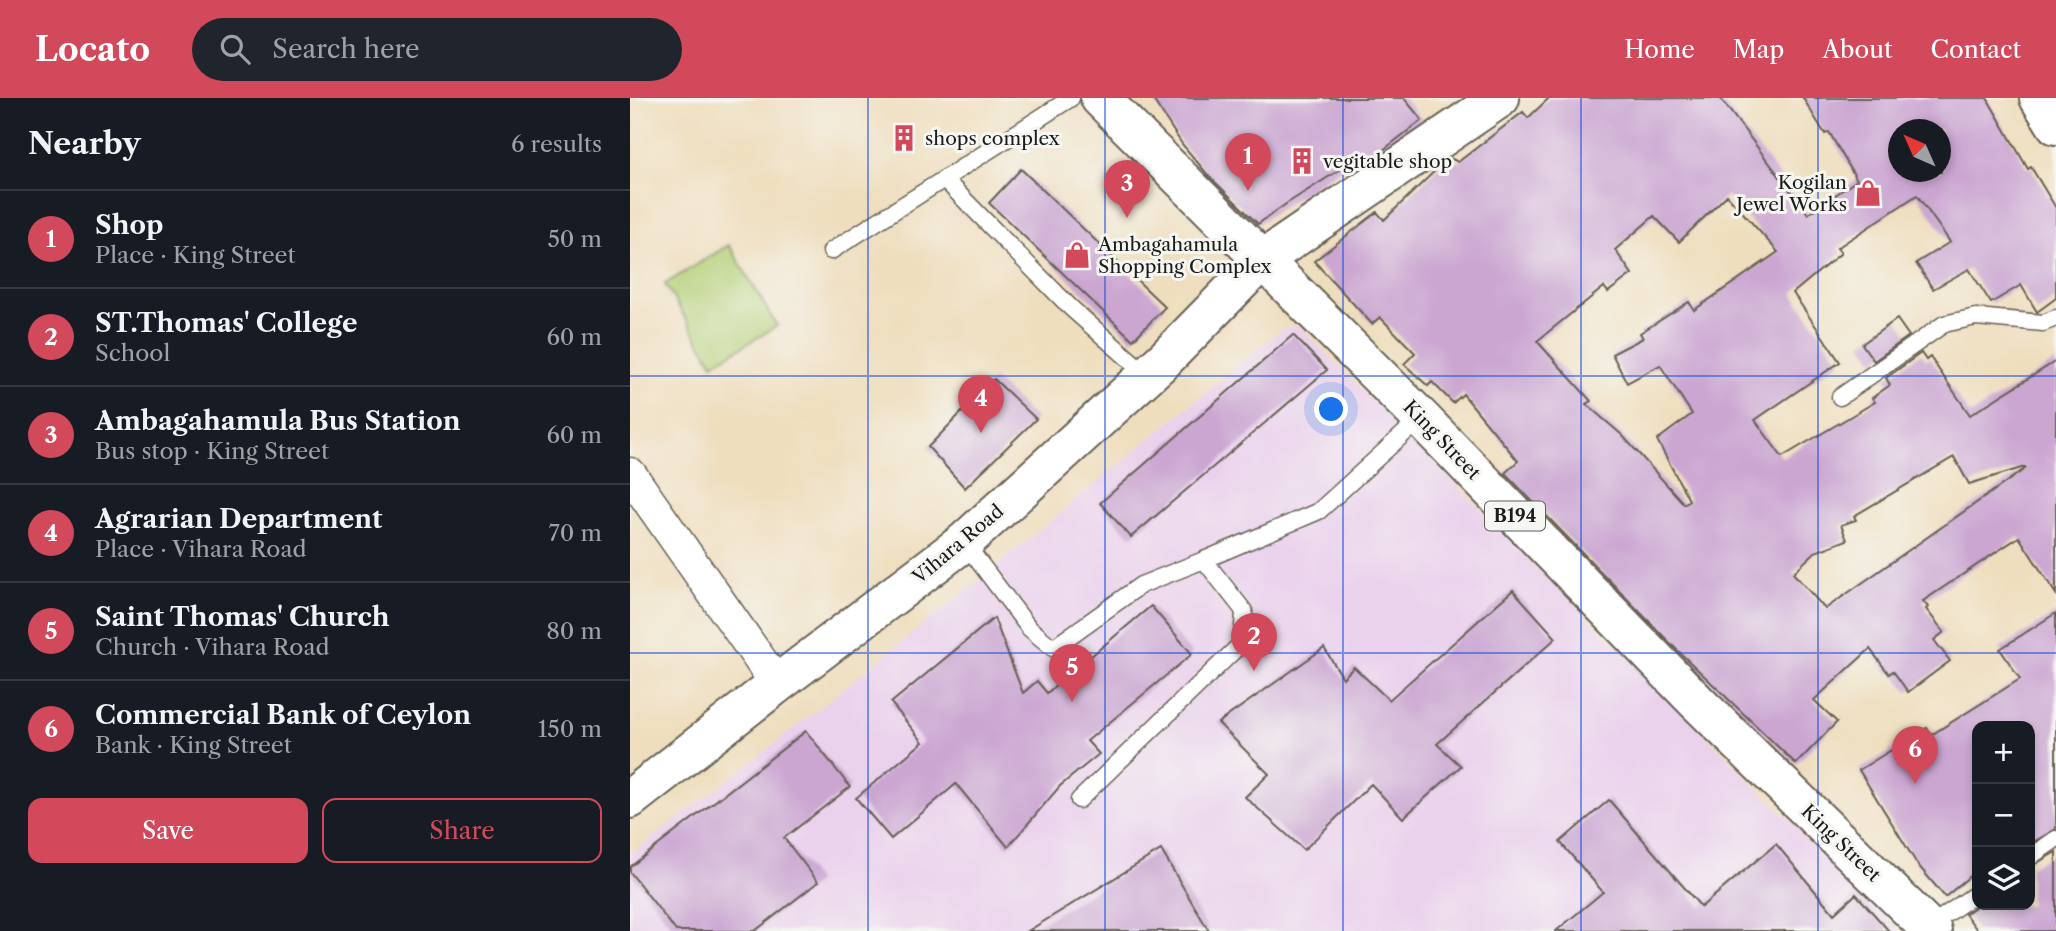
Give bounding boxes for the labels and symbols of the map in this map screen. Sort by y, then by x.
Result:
north arrow [1888,119,1951,182]
building icon: shops complex [889,123,919,153]
place label: shops complex [925,127,1060,150]
pin: 1 [1225,133,1271,191]
building icon: vegitable shop [1287,146,1317,176]
place label: vegitable shop [1322,150,1452,173]
pin: 3 [1104,160,1150,218]
place label: Kogilan Jewel Works [1733,171,1847,216]
shop icon: Kogilan Jewel Works [1853,178,1883,208]
place label: Ambagahamula Shopping Complex [1097,233,1272,278]
shop icon: Ambagahamula Shopping Complex [1062,240,1092,270]
pin: 4 [958,375,1004,433]
your location [1314,392,1348,426]
street label: King Street [1399,396,1486,485]
street label: Vihara Road [907,499,1008,589]
road number: B194 [1485,502,1545,530]
pin: 2 [1231,613,1277,671]
pin: 5 [1049,644,1095,702]
pin: 6 [1892,726,1938,784]
street label: King Street [1797,800,1886,887]

